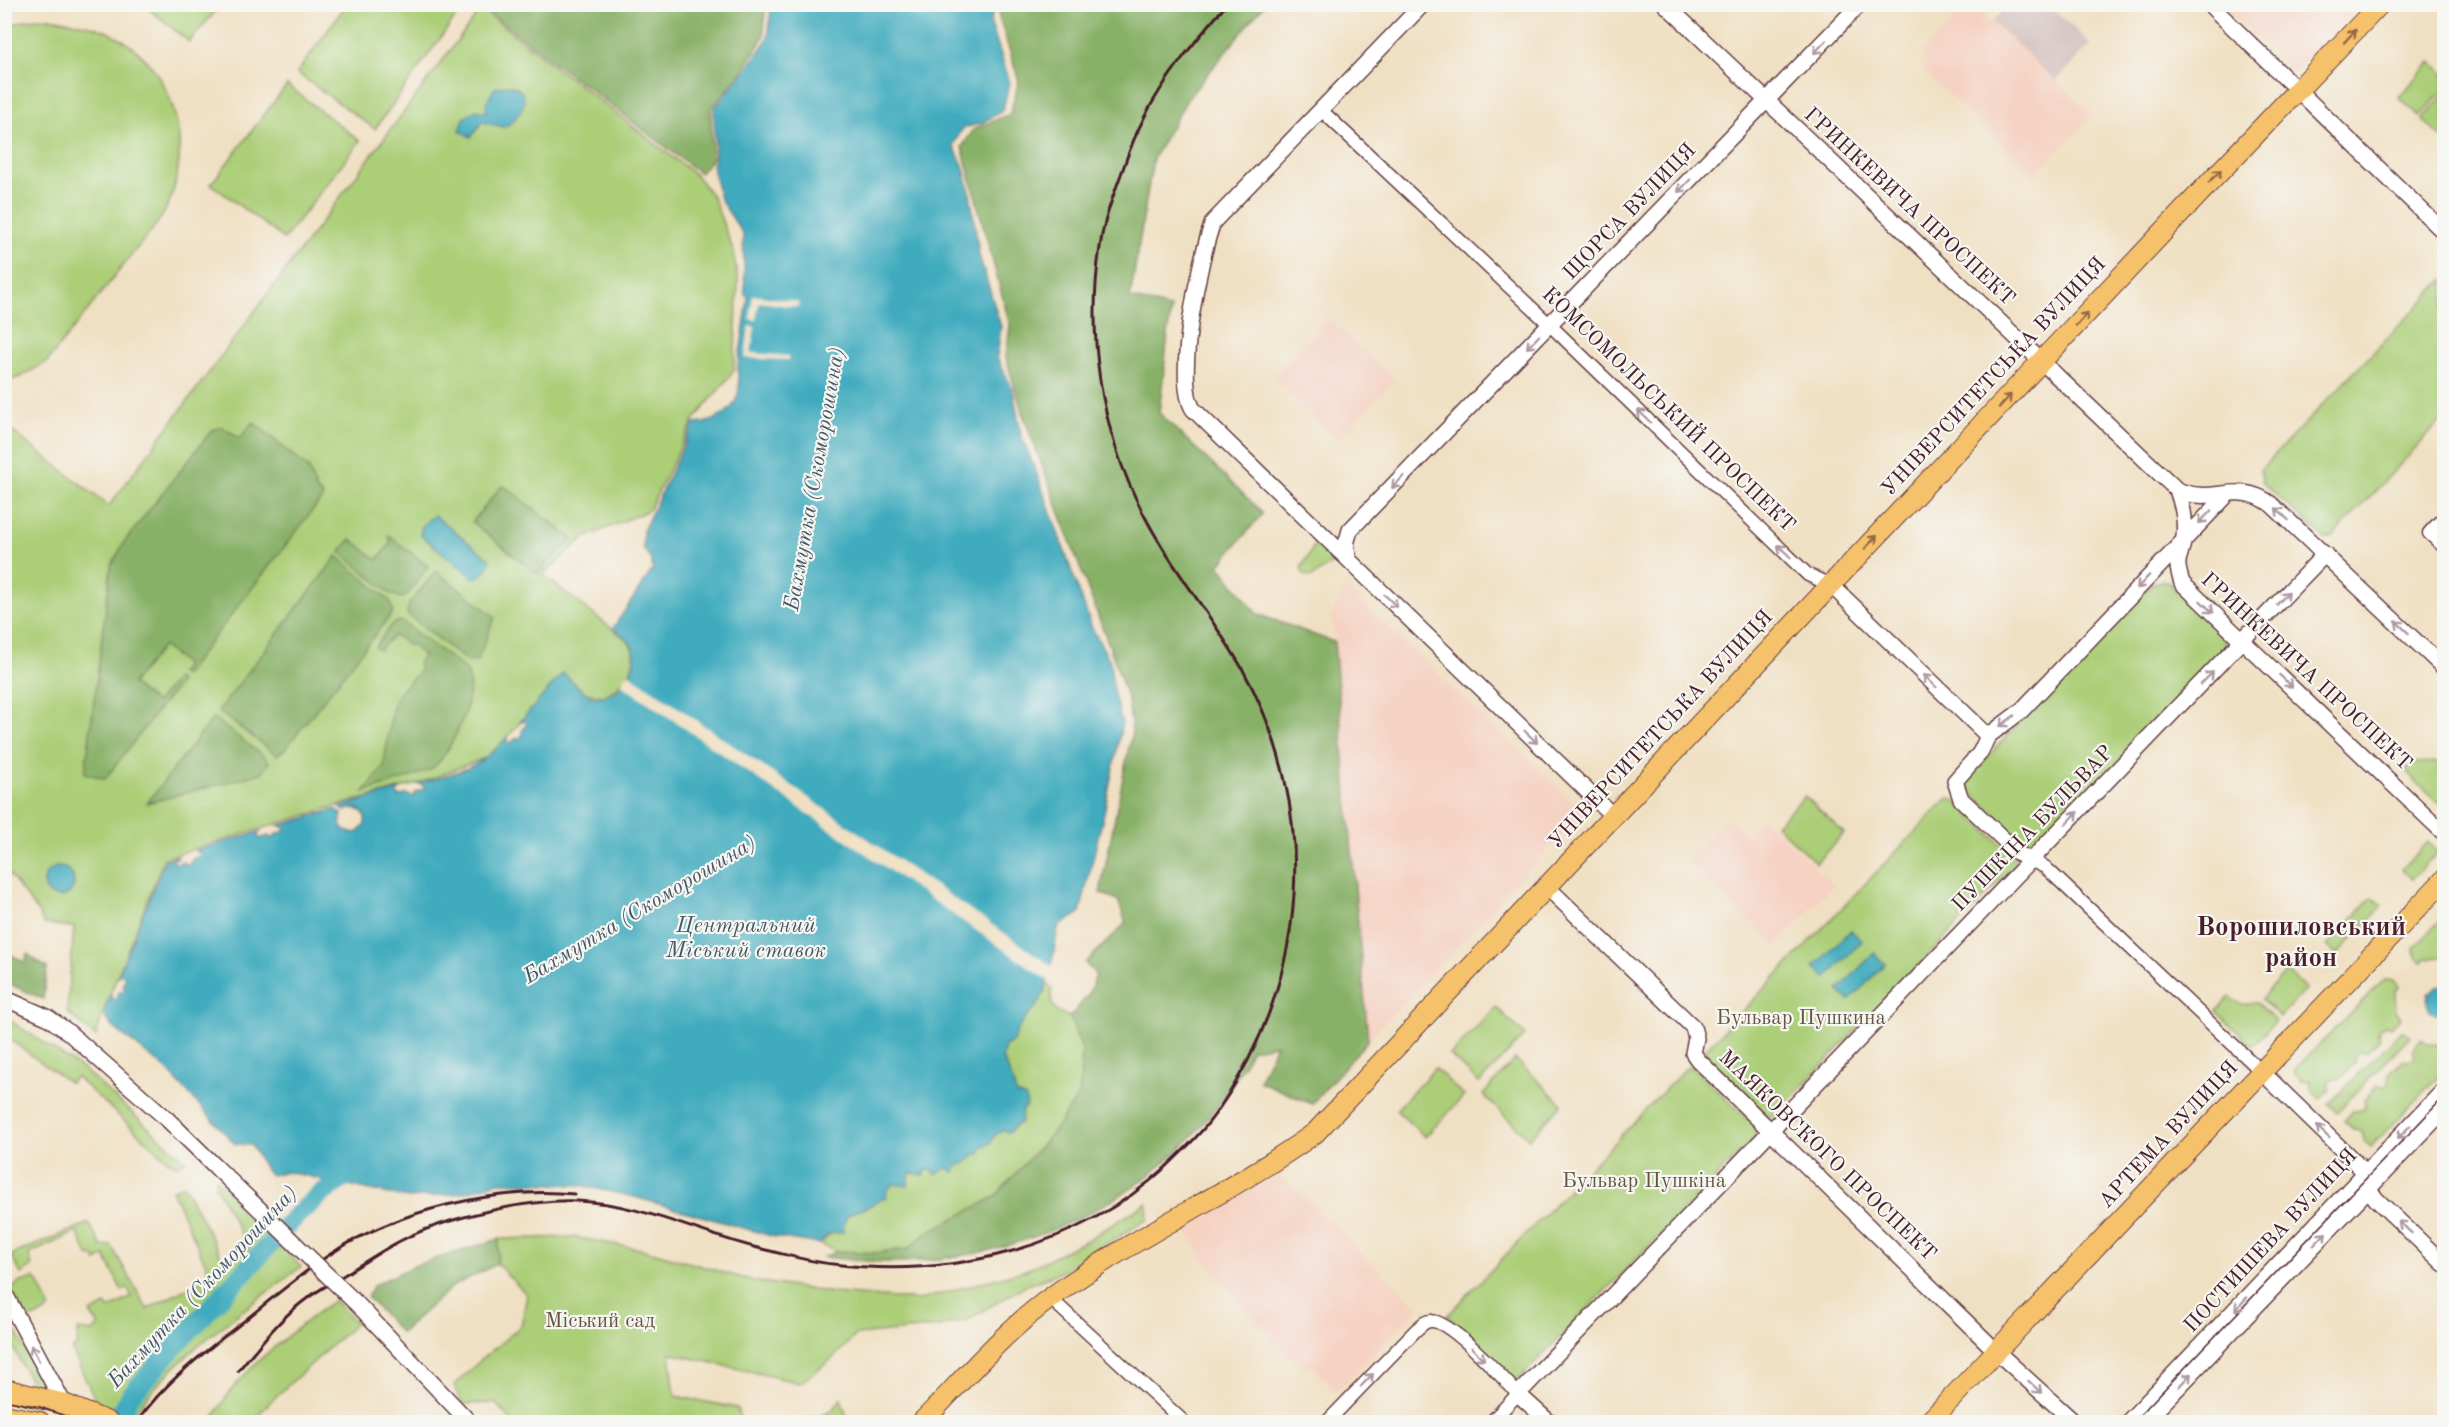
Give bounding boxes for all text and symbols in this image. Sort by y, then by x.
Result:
one-way arrow [2343,28,2357,43]
one-way arrow [1812,39,1827,54]
street label: ГРИНКЕВИЧА ПРОСПЕКТ [1800,104,2018,310]
street label: ЩОРСА ВУЛИЦЯ [1560,140,1700,284]
one-way arrow [2208,169,2222,184]
one-way arrow [1676,179,1691,194]
street label: УНІВЕРСИТЕТСЬКА ВУЛИЦЯ [1878,254,2110,500]
street label: КОМСОМОЛЬСЬКИЙ ПРОСПЕКТ [1537,280,1802,537]
one-way arrow [2075,311,2089,326]
one-way arrow [1526,334,1541,349]
water label: Бахмутка (Скоморошина) [781,346,849,613]
one-way arrow [1997,393,2012,408]
one-way arrow [1636,409,1651,423]
one-way arrow [1390,474,1405,489]
one-way arrow [2275,507,2290,521]
one-way arrow [2198,510,2213,525]
one-way arrow [1864,535,1878,550]
one-way arrow [1776,544,1791,559]
street label: ГРИНКЕВИЧА ПРОСПЕКТ [2197,569,2415,775]
one-way arrow [2136,574,2150,589]
one-way arrow [2276,591,2290,606]
one-way arrow [1384,593,1399,608]
one-way arrow [2199,599,2214,614]
street label: УНІВЕРСИТЕТСЬКА ВУЛИЦЯ [1545,607,1777,853]
one-way arrow [2395,621,2410,635]
one-way arrow [2200,670,2215,685]
one-way arrow [1923,673,1938,688]
one-way arrow [2278,674,2293,688]
one-way arrow [2000,715,2016,728]
one-way arrow [1523,729,1538,744]
street label: ПУШКІНА БУЛЬВАР [1948,742,2118,916]
one-way arrow [2065,811,2080,826]
water label: Бахмутка (Скоморошина) [519,832,760,989]
district label: Ворошиловський район [2196,914,2406,972]
water label: Центральний Міський ставок [665,915,826,962]
park label: Бульвар Пушкина [1716,1008,1886,1029]
street label: МАЯКОВСКОГО ПРОСПЕКТ [1714,1047,1940,1265]
street label: АРТЕМА ВУЛИЦЯ [2096,1057,2242,1213]
one-way arrow [2316,1124,2331,1139]
one-way arrow [2397,1124,2411,1139]
street label: ПОСТИШЕВА ВУЛИЦЯ [2180,1145,2362,1337]
park label: Бульвар Пушкіна [1562,1171,1726,1192]
water label: Бахмутка (Скоморошина) [103,1182,302,1393]
one-way arrow [2398,1220,2413,1234]
one-way arrow [2312,1231,2327,1246]
one-way arrow [2234,1296,2248,1311]
park label: Міський сад [545,1311,656,1332]
one-way arrow [29,1344,41,1362]
one-way arrow [1470,1347,1485,1361]
one-way arrow [1360,1373,1375,1388]
one-way arrow [2178,1373,2192,1388]
one-way arrow [2027,1380,2042,1394]

